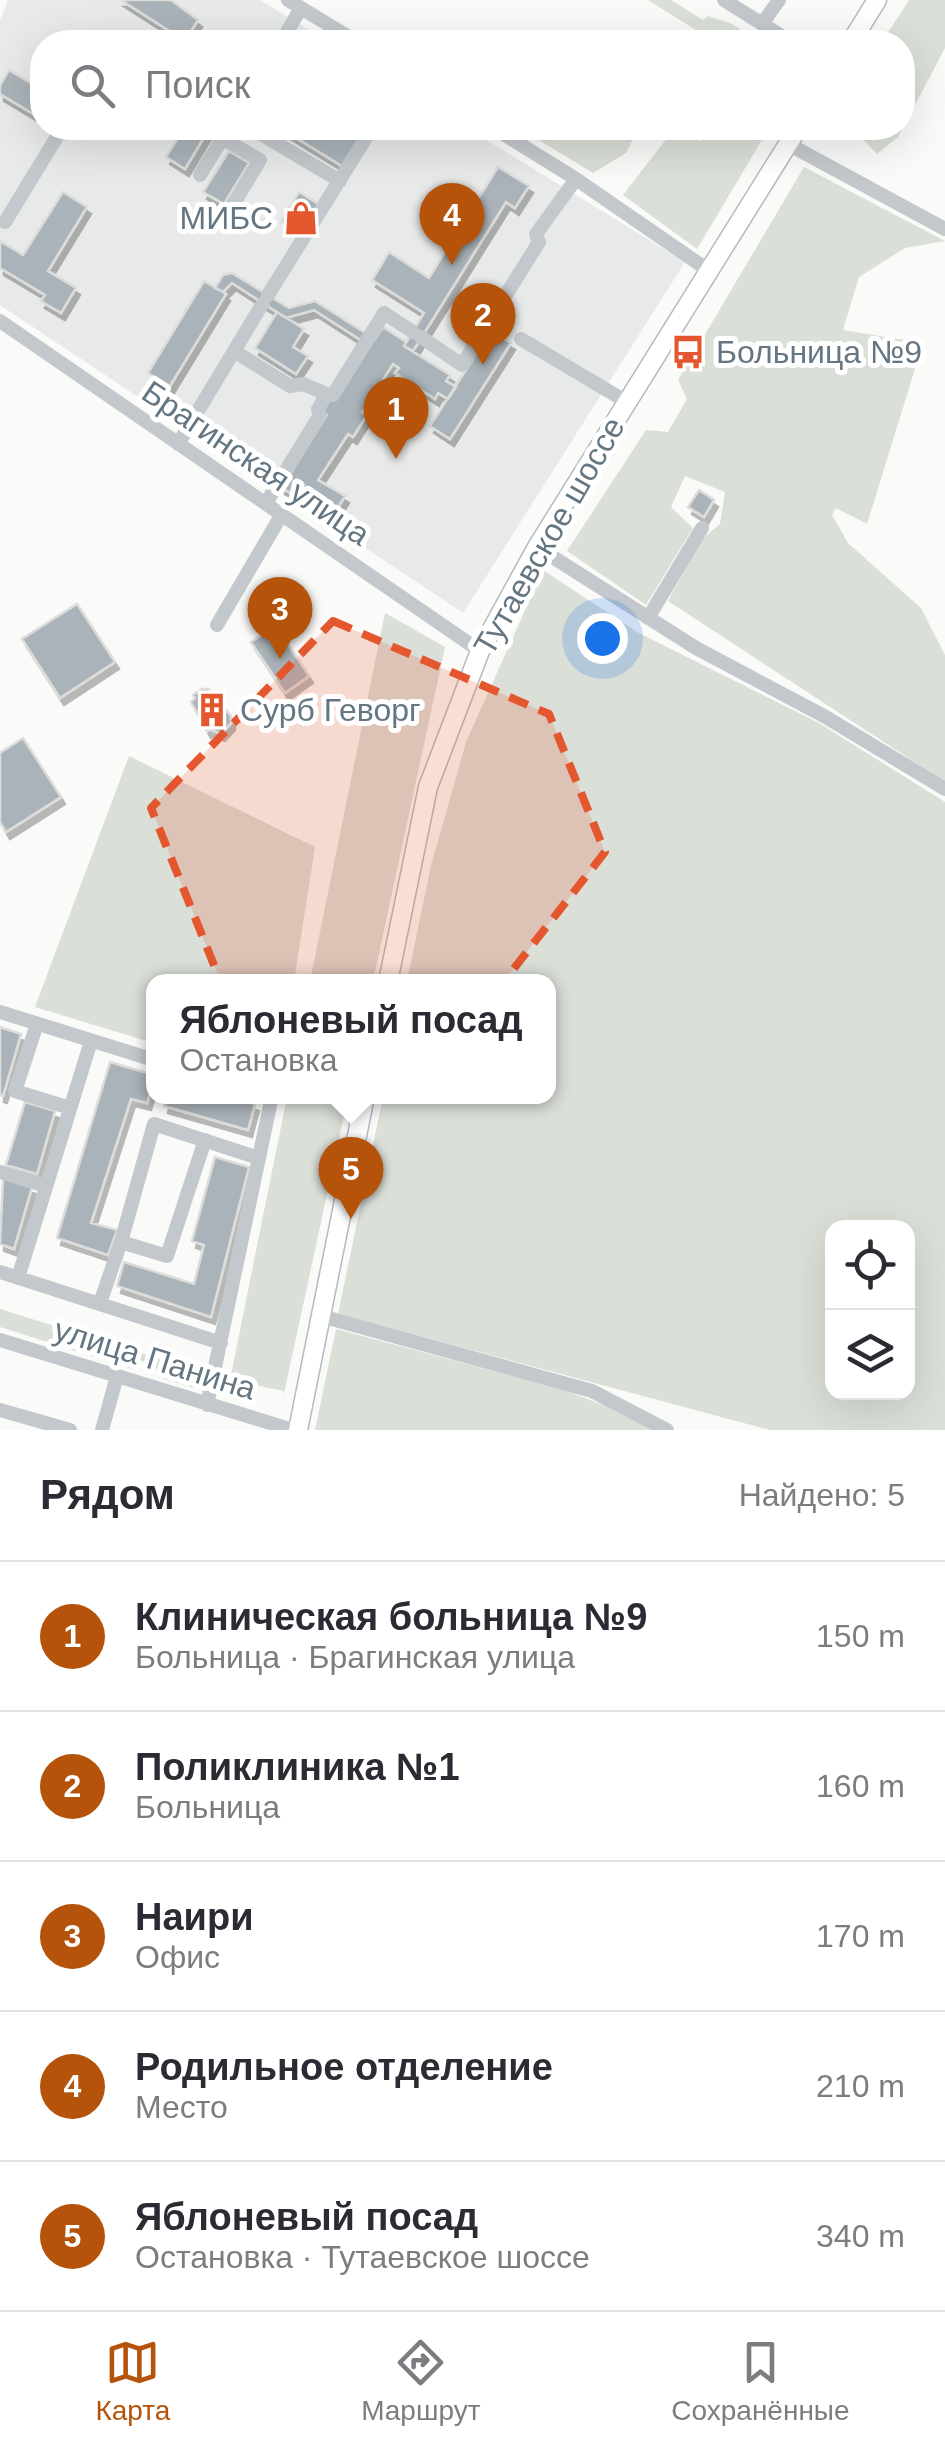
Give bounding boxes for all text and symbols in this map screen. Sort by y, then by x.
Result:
search box [30,30,915,140]
icon: search [65,58,120,113]
text: Поиск [145,64,250,106]
pin: 4 [420,182,484,265]
shop icon: МИБС [282,199,320,237]
place label: МИБС [180,200,273,236]
pin: 2 [450,282,516,365]
bus stop icon: Больница №9 [669,333,707,371]
place label: Больница №9 [716,334,922,370]
street label: Брагинская улица [135,374,377,553]
pin: 1 [364,376,428,459]
street label: Тутаевское шоссе [466,411,632,661]
pin: 3 [248,576,312,659]
your location [577,613,628,664]
building icon: Сурб Геворг [193,691,231,729]
place label: Сурб Геворг [240,692,421,728]
popup [146,974,556,1104]
text: Яблоневый посад [179,999,523,1041]
text: Остановка [179,1042,337,1078]
pin: 5 [318,1136,384,1219]
map controls [825,1220,915,1400]
button: locate [825,1220,915,1310]
button: layers [825,1310,915,1400]
street label: улица Панина [50,1311,260,1407]
text: Рядом [40,1471,175,1518]
text: Найдено: 5 [739,1477,905,1513]
text: Клиническая больница №9 [135,1596,647,1638]
text: 1 [64,1618,81,1654]
text: 150 m [816,1618,905,1654]
text: Больница · Брагинская улица [135,1639,575,1675]
text: Поликлиника №1 [135,1746,460,1788]
text: 2 [64,1768,81,1804]
text: 160 m [816,1768,905,1804]
text: Больница [135,1789,280,1825]
text: Наири [135,1896,254,1938]
text: 3 [64,1918,81,1954]
text: 170 m [816,1918,905,1954]
text: Офис [135,1939,220,1975]
text: Родильное отделение [135,2046,553,2088]
text: 4 [64,2068,81,2104]
text: 210 m [816,2068,905,2104]
text: Место [135,2089,228,2125]
text: Яблоневый посад [135,2196,478,2238]
text: 5 [64,2218,81,2254]
text: 340 m [816,2218,905,2254]
text: Остановка · Тутаевское шоссе [135,2239,590,2275]
tab: Карта [95,2335,170,2427]
tab: Маршрут [361,2335,480,2427]
tab: Сохранённые [671,2335,850,2427]

